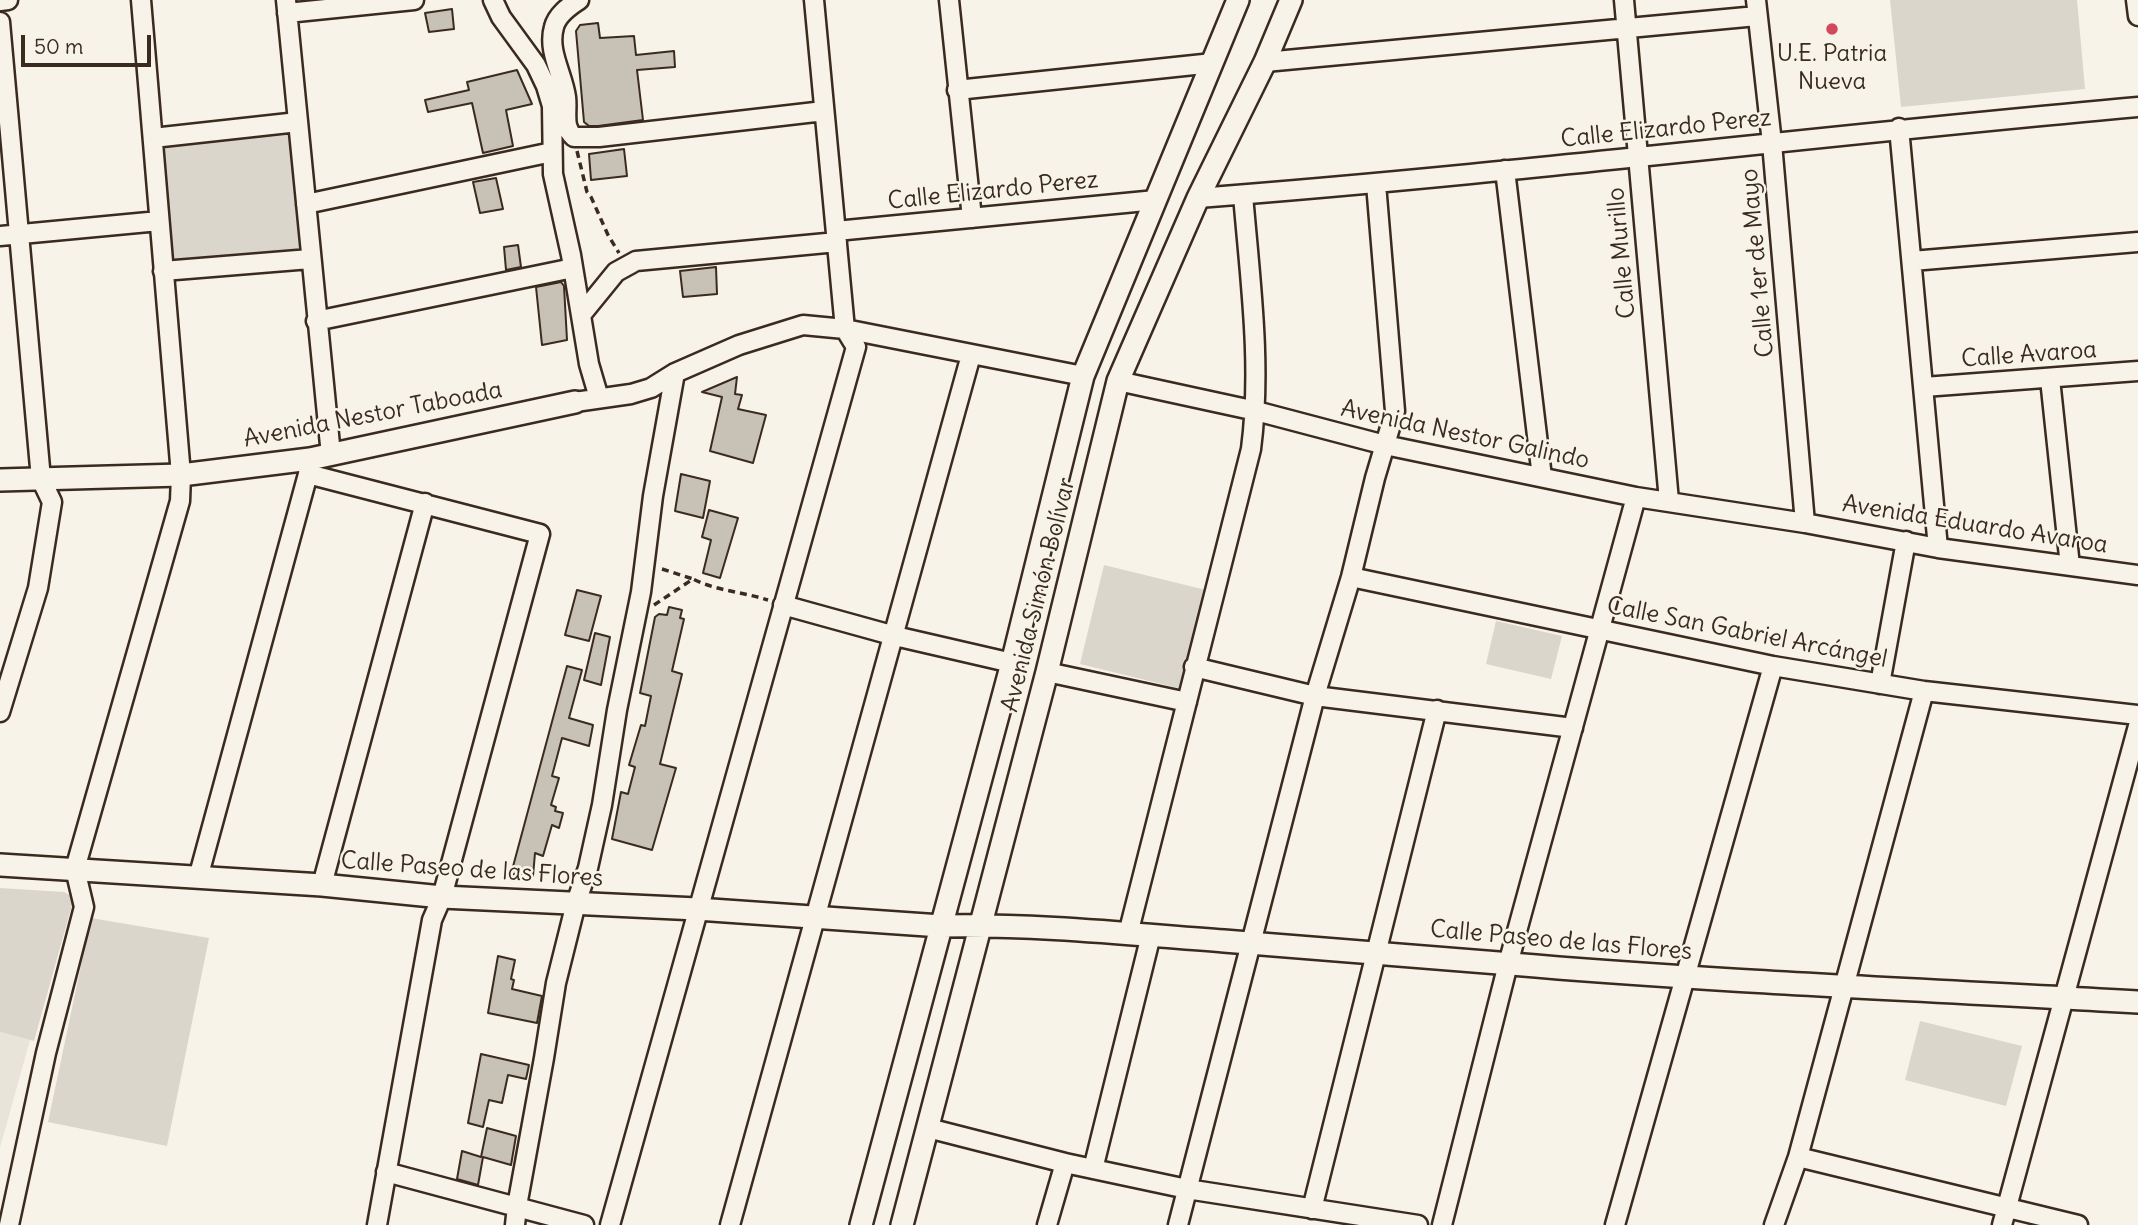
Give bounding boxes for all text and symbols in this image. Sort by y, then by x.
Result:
scale bar [24,21,154,65]
marker: U.E. Patria Nueva [1824,21,1840,37]
text: 50 m [34,33,83,60]
place label: U.E. Patria Nueva [1777,40,1887,96]
street label: Calle Elizardo Perez [1559,104,1773,154]
street label: Calle Elizardo Perez [886,166,1100,216]
street label: Calle 1er de Mayo [1735,167,1781,359]
street label: Calle Murillo [1602,186,1642,320]
street label: Calle Avaroa [1960,336,2098,374]
street label: Avenida Nestor Taboada [241,376,505,454]
street label: Avenida Nestor Galindo [1338,395,1592,475]
street label: Avenida Simón Bolívar [996,475,1082,715]
street label: Avenida Eduardo Avaroa [1840,490,2110,560]
street label: Calle San Gabriel Arcángel [1604,592,1890,674]
street label: Calle Paseo de las Flores [340,846,604,894]
street label: Calle Paseo de las Flores [1429,915,1693,967]

